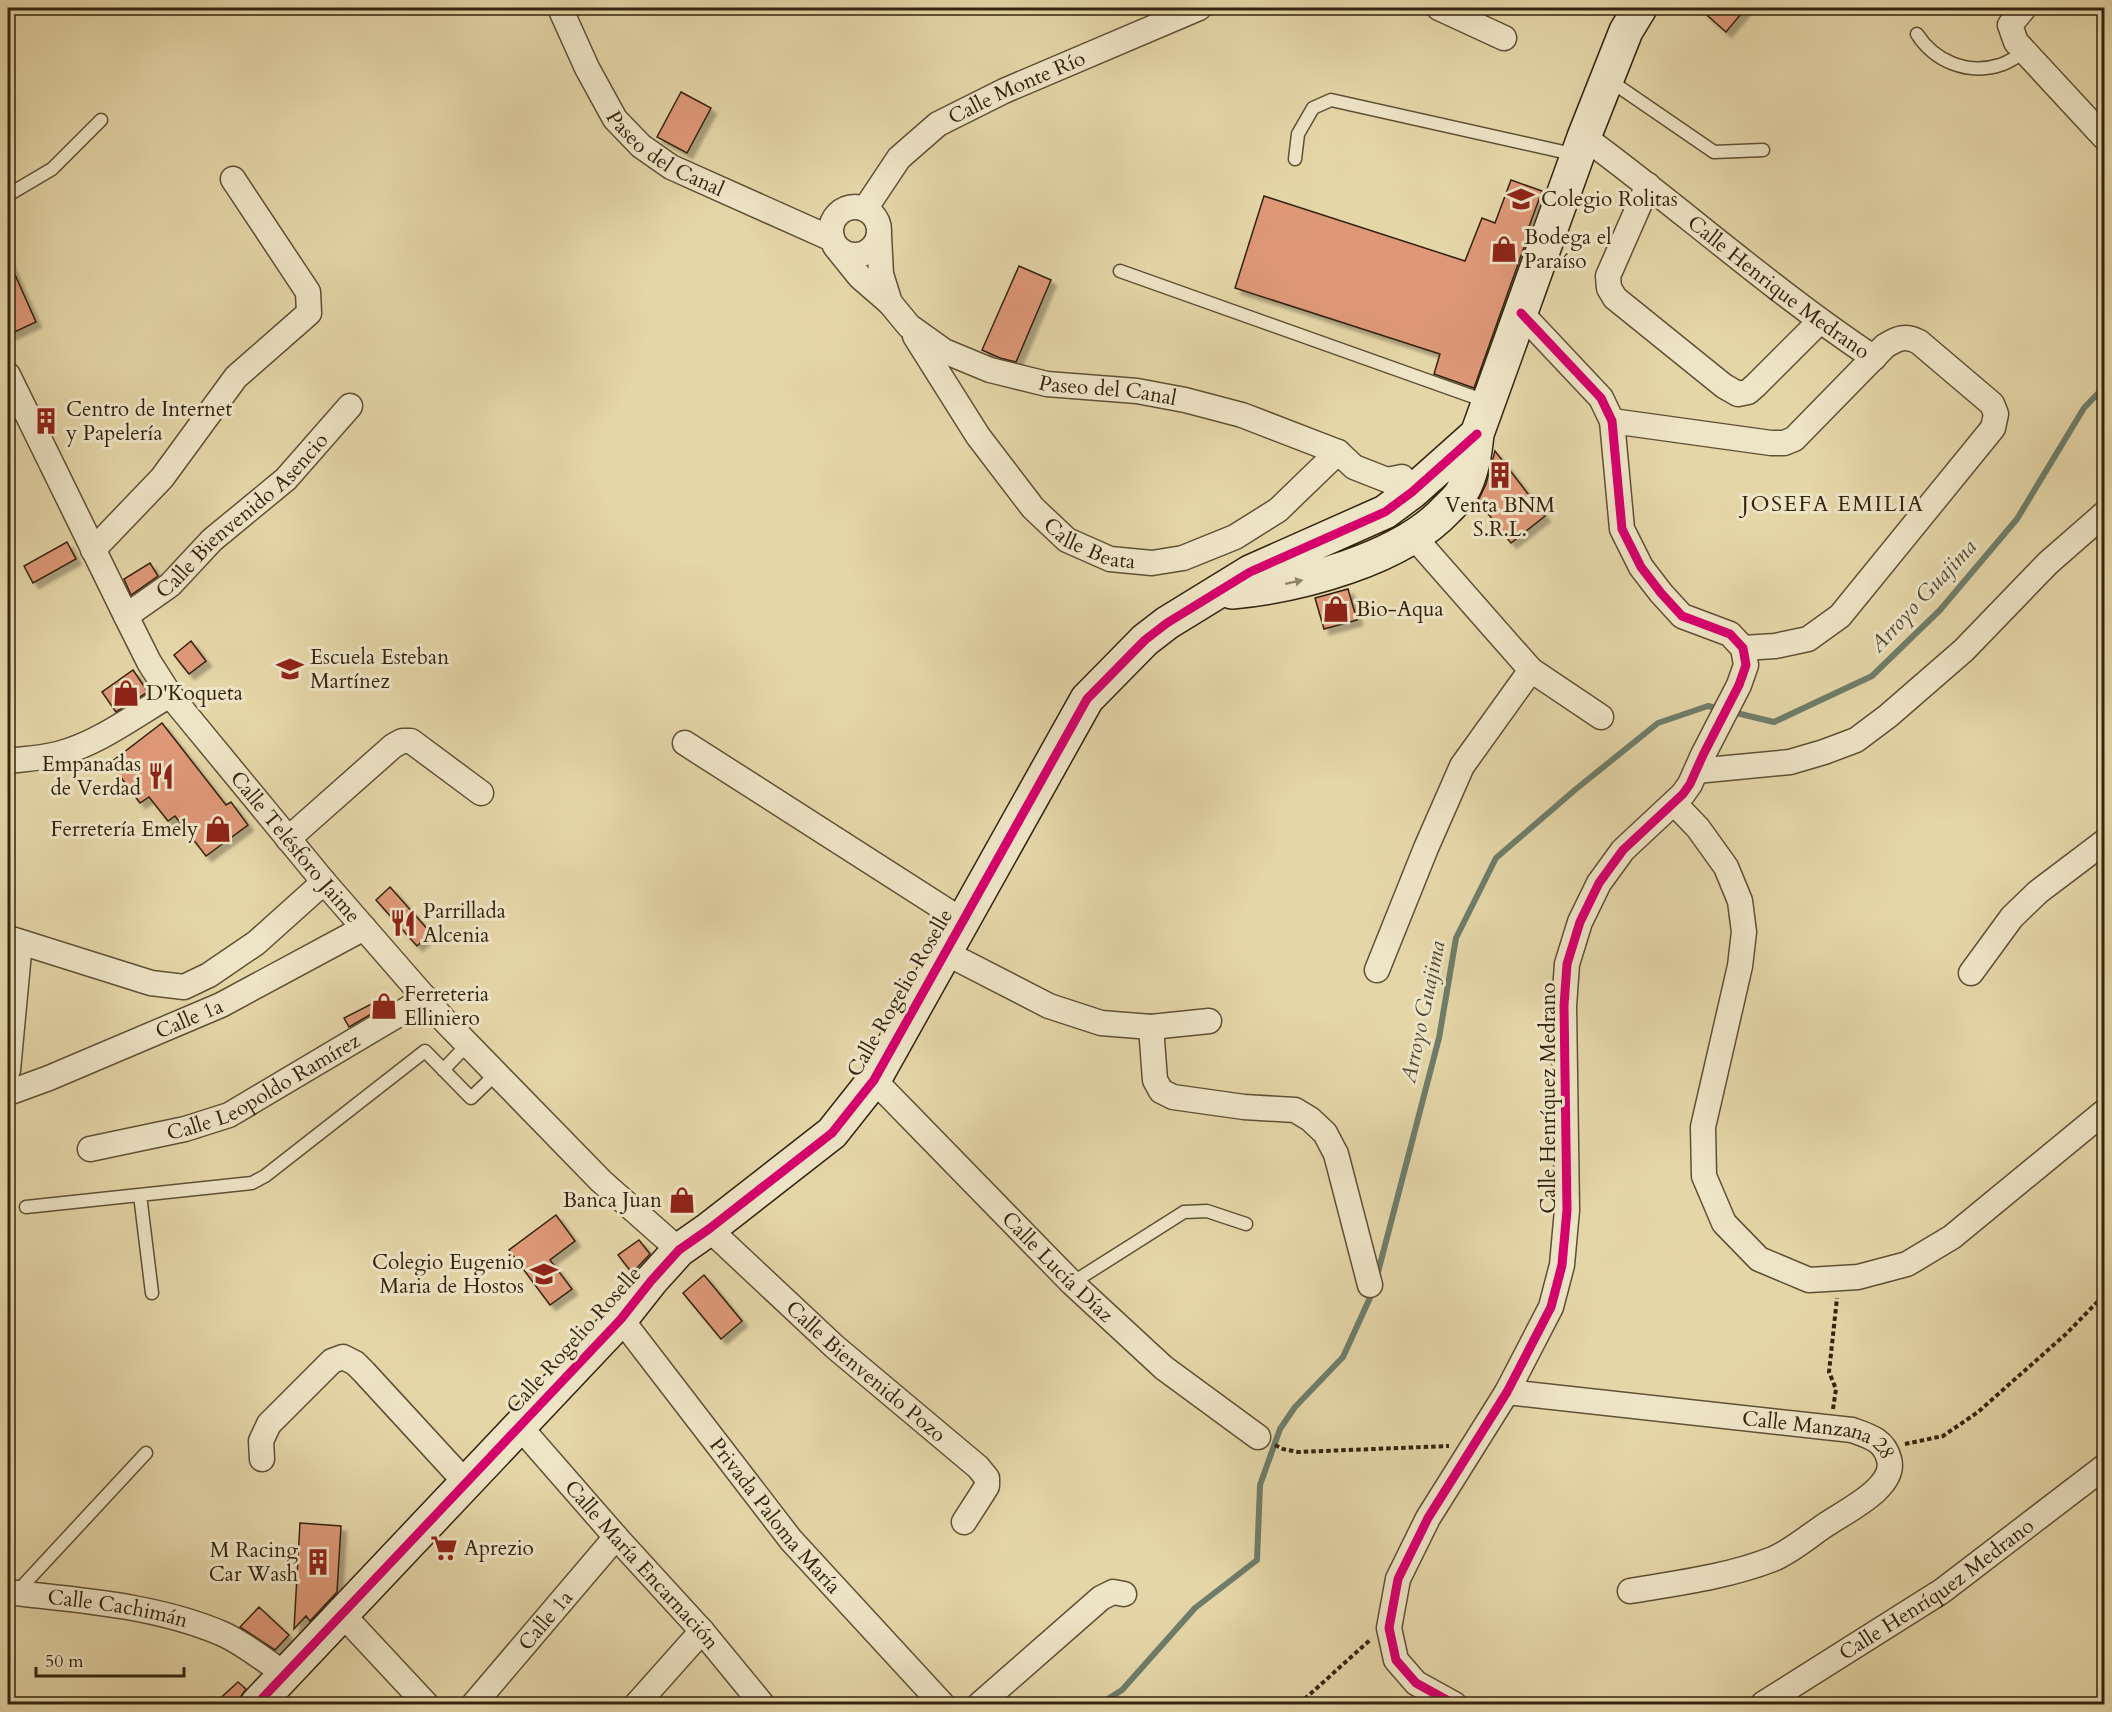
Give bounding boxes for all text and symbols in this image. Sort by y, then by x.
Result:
street label: Calle Monte Río [943,44,1090,131]
street label: Paseo del Canal [599,106,729,204]
school or university icon: Colegio Rolitas [1506,184,1536,214]
place label: Colegio Rolitas [1541,185,1678,214]
street label: Calle Henrique Medrano [1682,208,1876,366]
place label: Bodega el Paraíso [1524,223,1612,276]
shop icon: Bodega el Paraíso [1489,234,1519,264]
street label: Paseo del Canal [1036,368,1179,413]
place label: Centro de Internet y Papelería [65,395,233,448]
building icon: Centro de Internet y Papelería [31,406,61,436]
street label: Calle Bienvenido Asencio [150,426,335,605]
building icon: Venta BNM S.R.L. [1485,460,1515,490]
district label: JOSEFA EMILIA [1739,489,1924,519]
place label: Venta BNM S.R.L. [1445,491,1555,544]
street label: Calle Beata [1037,511,1137,576]
water label: Arroyo Guajima [1862,533,1983,660]
one-way arrow [1285,576,1303,586]
shop icon: Bio-Aqua [1321,594,1351,624]
place label: Bio-Aqua [1356,595,1444,624]
place label: Escuela Esteban Martínez [310,643,449,696]
school or university icon: Escuela Esteban Martínez [275,654,305,684]
shop icon: D'Koqueta [111,678,141,708]
place label: D'Koqueta [146,679,243,708]
place label: Empanadas de Verdad [42,750,141,803]
restaurant icon: Empanadas de Verdad [146,761,176,791]
street label: Calle Telésforo Jaime [224,765,368,929]
shop icon: Ferretería Emely [203,814,233,844]
place label: Ferretería Emely [50,815,198,844]
place label: Parrillada Alcenia [423,897,506,950]
street label: Calle Rogelio Roselle [840,904,960,1082]
restaurant icon: Parrillada Alcenia [388,908,418,938]
water label: Arroyo Guajima [1393,938,1453,1087]
place label: Ferreteria Elliniero [404,980,489,1033]
street label: Calle Henríquez Medrano [1534,982,1563,1214]
street label: Calle 1a [151,991,228,1046]
shop icon: Ferreteria Elliniero [369,991,399,1021]
street label: Calle Leopoldo Ramírez [164,1026,366,1147]
shop icon: Banca Juan [667,1185,697,1215]
place label: Banca Juan [563,1186,662,1215]
street label: Calle Lucía Díaz [995,1205,1120,1329]
place label: Colegio Eugenio Maria de Hostos [372,1248,524,1301]
school or university icon: Colegio Eugenio Maria de Hostos [529,1259,559,1289]
street label: Calle Rogelio Roselle [500,1260,648,1420]
street label: Calle Bienvenido Pozo [780,1294,952,1449]
street label: Calle Manzana 28 [1741,1404,1902,1464]
street label: Privada Paloma María [703,1432,848,1600]
street label: Calle María Encarnación [558,1474,726,1656]
street label: Calle Henríquez Medrano [1833,1511,2040,1667]
supermarket icon: Aprezio [429,1533,459,1563]
place label: Aprezio [464,1534,534,1563]
place label: M Racing Car Wash [209,1536,298,1589]
building icon: M Racing Car Wash [303,1547,333,1577]
street label: Calle Cachimán [46,1582,192,1635]
street label: Calle 1a [511,1584,579,1657]
scale bar [36,1640,184,1678]
text: 50 m [45,1649,84,1674]

